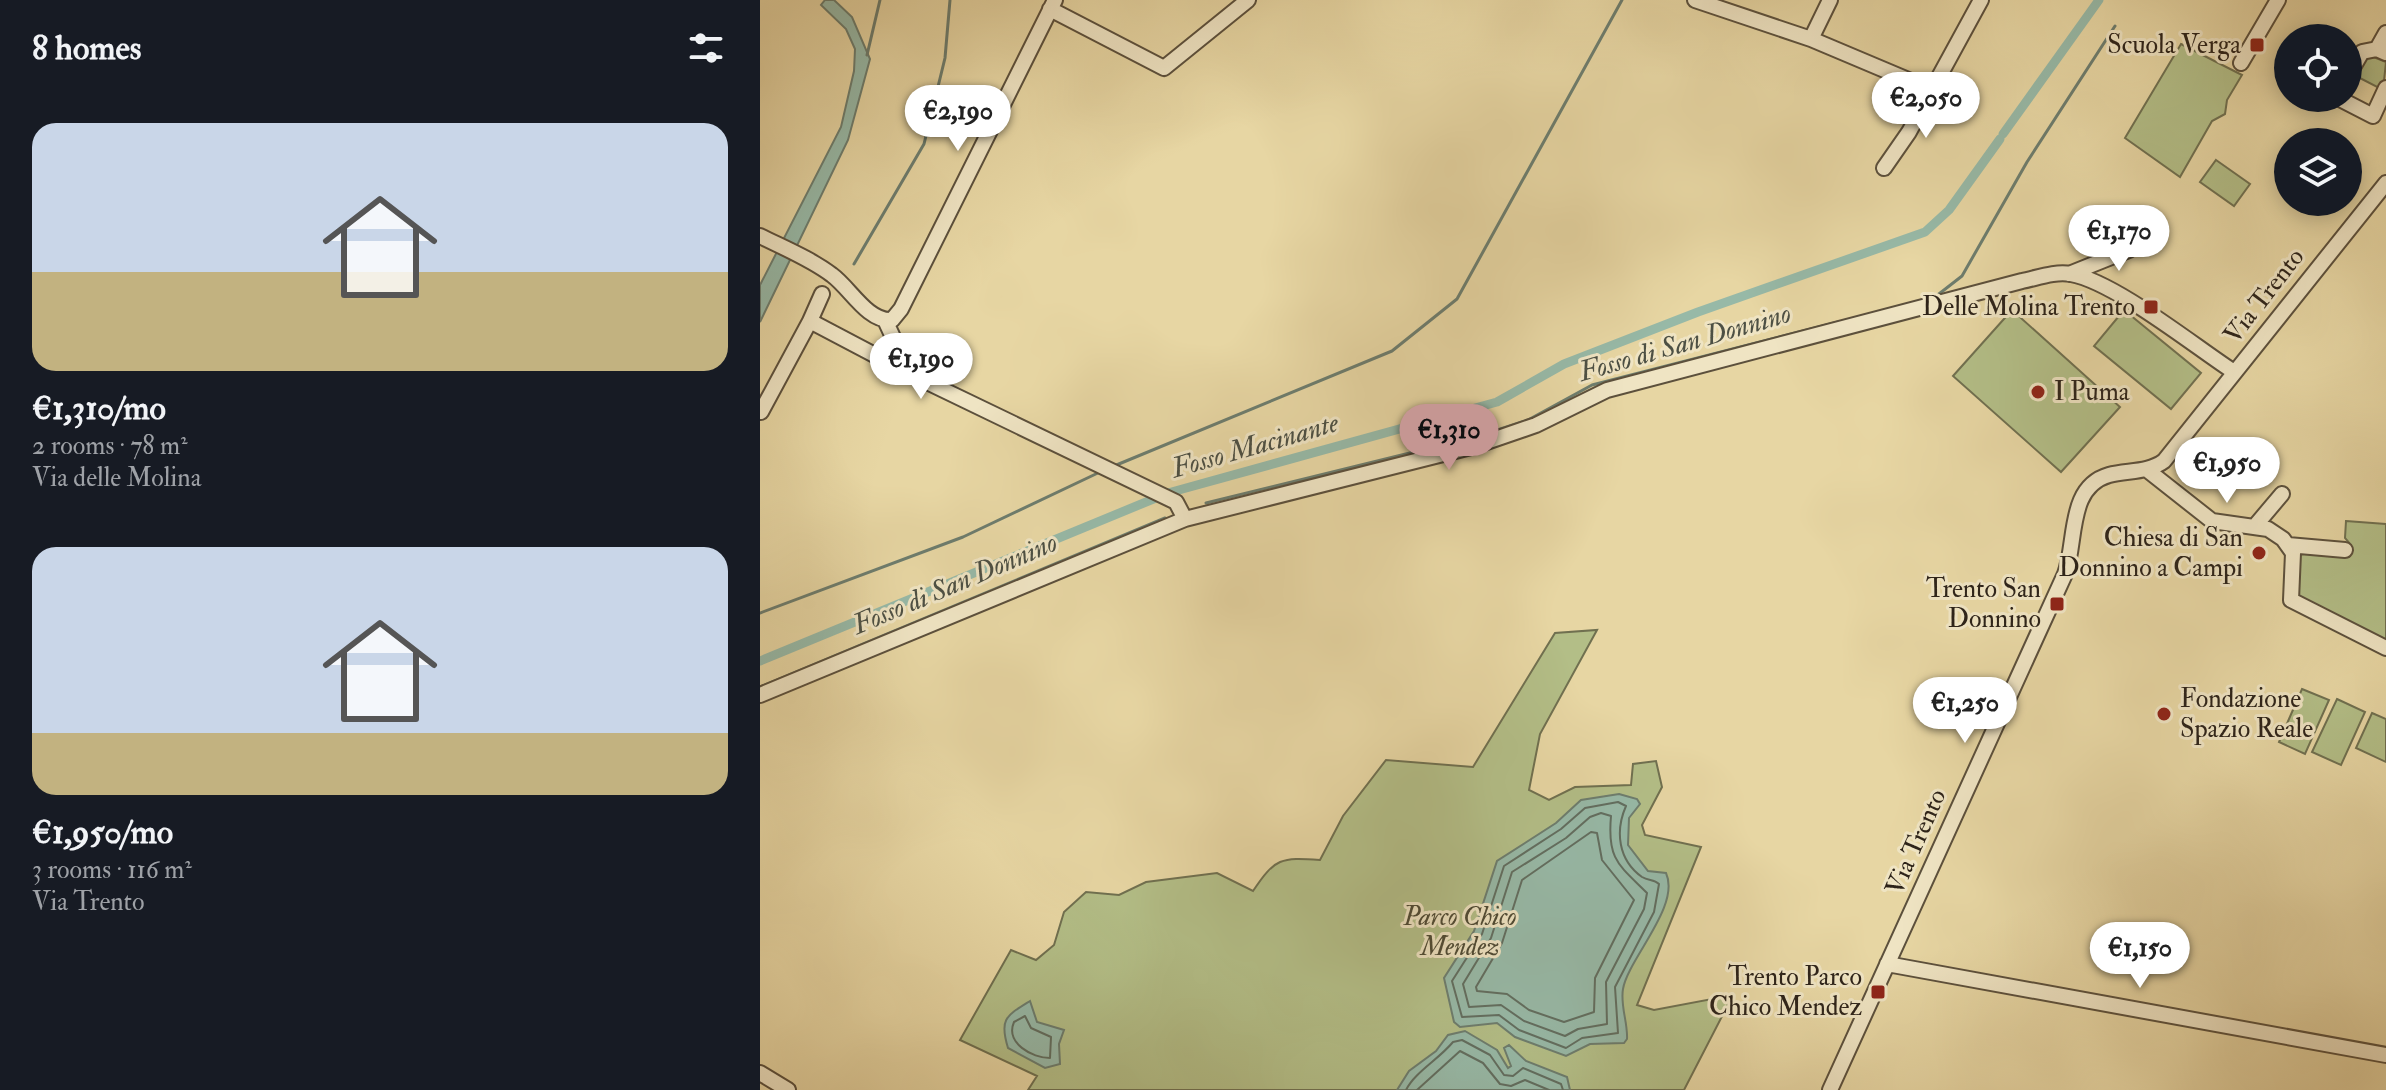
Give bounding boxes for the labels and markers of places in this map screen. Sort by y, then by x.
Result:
place label: Scuola Verga [2107,29,2241,61]
marker: Scuola Verga [2248,36,2266,54]
pin: €2,050 [1861,72,1991,140]
pin: €2,190 [893,85,1023,153]
pin: €1,170 [2054,205,2184,273]
place label: Delle Molina Trento [1922,291,2135,323]
marker: Delle Molina Trento [2142,298,2160,316]
pin: €1,190 [856,333,986,401]
place label: I Puma [2054,376,2130,408]
marker: I Puma [2029,383,2047,401]
pin: €1,310 [1384,404,1514,472]
pin: €1,950 [2162,437,2292,505]
place label: Chiesa di San Donnino a Campi [2058,522,2243,585]
marker: Chiesa di San Donnino a Campi [2250,544,2268,562]
place label: Trento San Donnino [1926,573,2041,635]
marker: Trento San Donnino [2048,595,2066,613]
pin: €1,250 [1900,677,2030,745]
place label: Fondazione Spazio Reale [2180,683,2313,746]
marker: Fondazione Spazio Reale [2155,705,2173,723]
pin: €1,150 [2075,922,2205,990]
place label: Trento Parco Chico Mendez [1709,961,1862,1023]
marker: Trento Parco Chico Mendez [1869,983,1887,1001]

